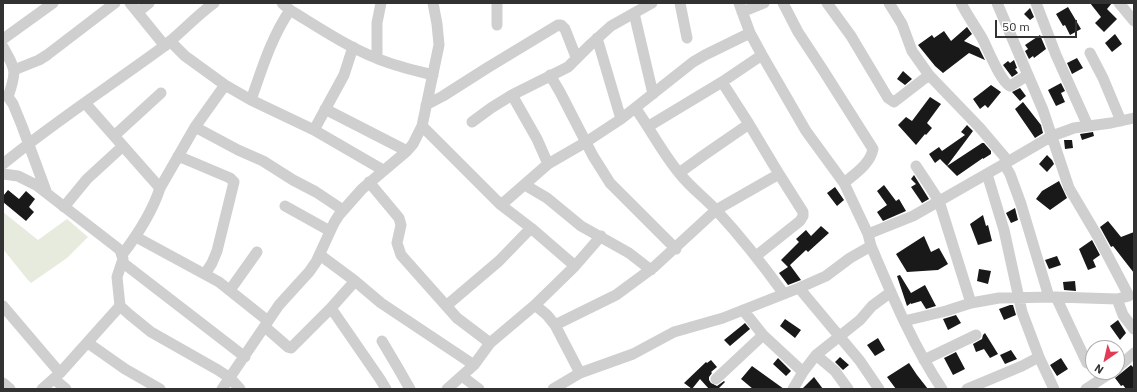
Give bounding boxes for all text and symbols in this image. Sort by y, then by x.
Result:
scale bar [997,12,1079,38]
text: 50 m [1002,19,1030,34]
north arrow [1085,340,1125,380]
text: N [1092,361,1106,377]

